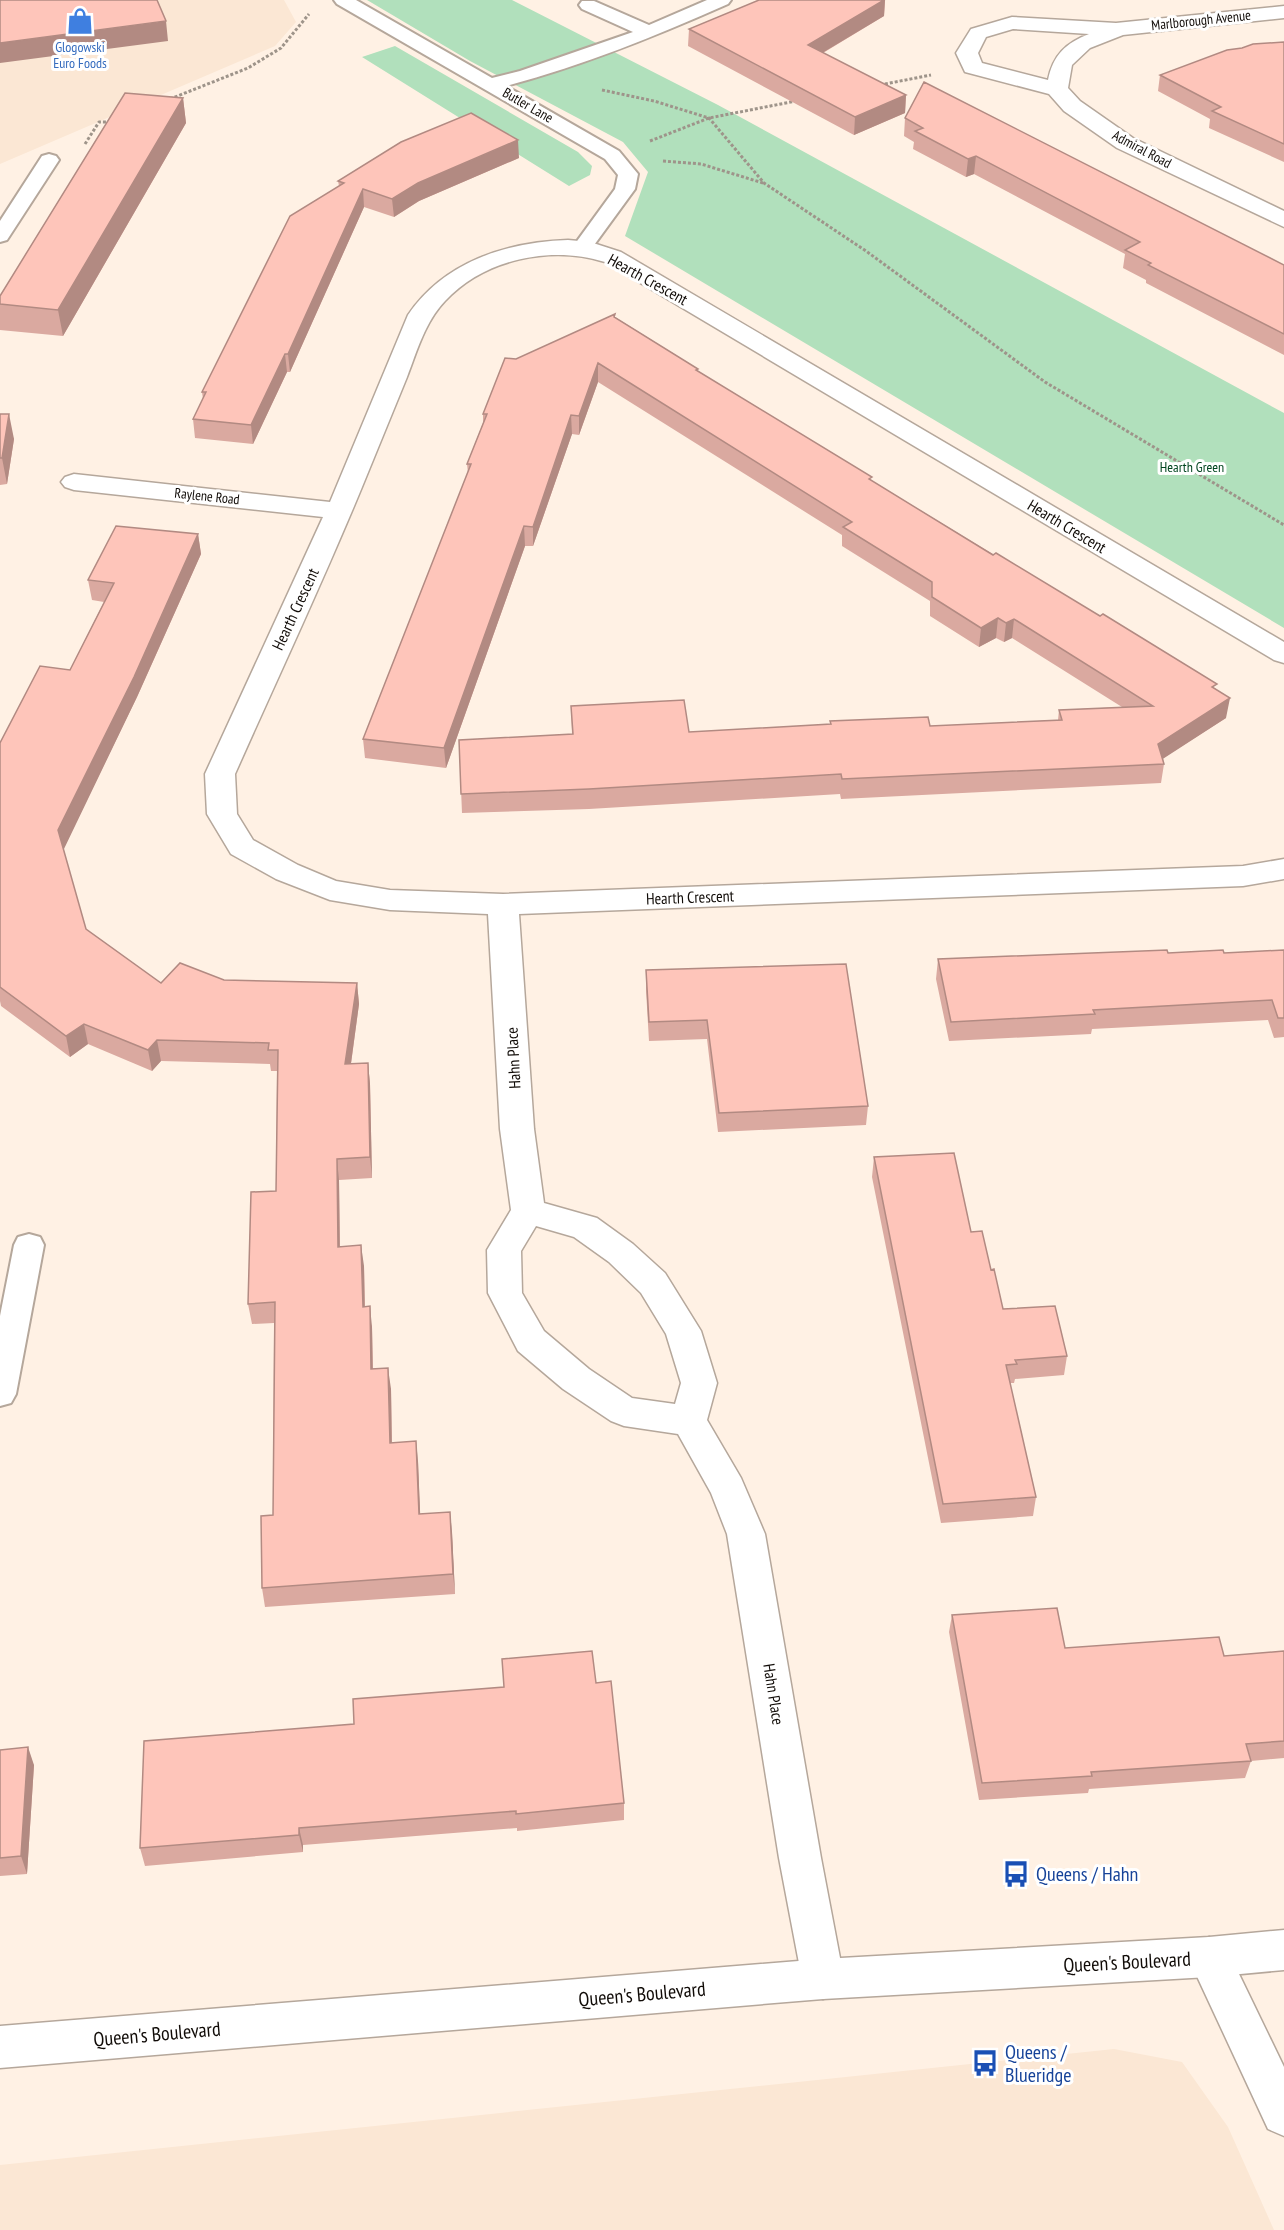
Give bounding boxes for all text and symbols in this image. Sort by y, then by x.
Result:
shop icon: Glogowski Euro Foods [65,6,95,36]
street label: Marlborough Avenue [1150,6,1252,34]
place label: Glogowski Euro Foods [53,38,107,72]
street label: Butler Lane [499,83,557,127]
street label: Admiral Road [1109,126,1175,172]
street label: Hearth Crescent [605,249,692,309]
park label: Hearth Green [1160,458,1224,476]
street label: Raylene Road [174,484,240,508]
street label: Hearth Crescent [1024,495,1110,558]
street label: Hearth Crescent [267,564,323,653]
street label: Hearth Crescent [646,885,735,909]
street label: Hahn Place [501,1027,525,1089]
street label: Hahn Place [759,1662,789,1726]
bus stop icon: Queens / Hahn [1001,1859,1031,1889]
place label: Queens / Hahn [1036,1861,1138,1887]
street label: Queen's Boulevard [1063,1946,1191,1978]
street label: Queen's Boulevard [577,1975,707,2013]
street label: Queen's Boulevard [92,2015,222,2053]
place label: Queens / Blueridge [1005,2039,1071,2088]
bus stop icon: Queens / Blueridge [970,2048,1000,2078]

